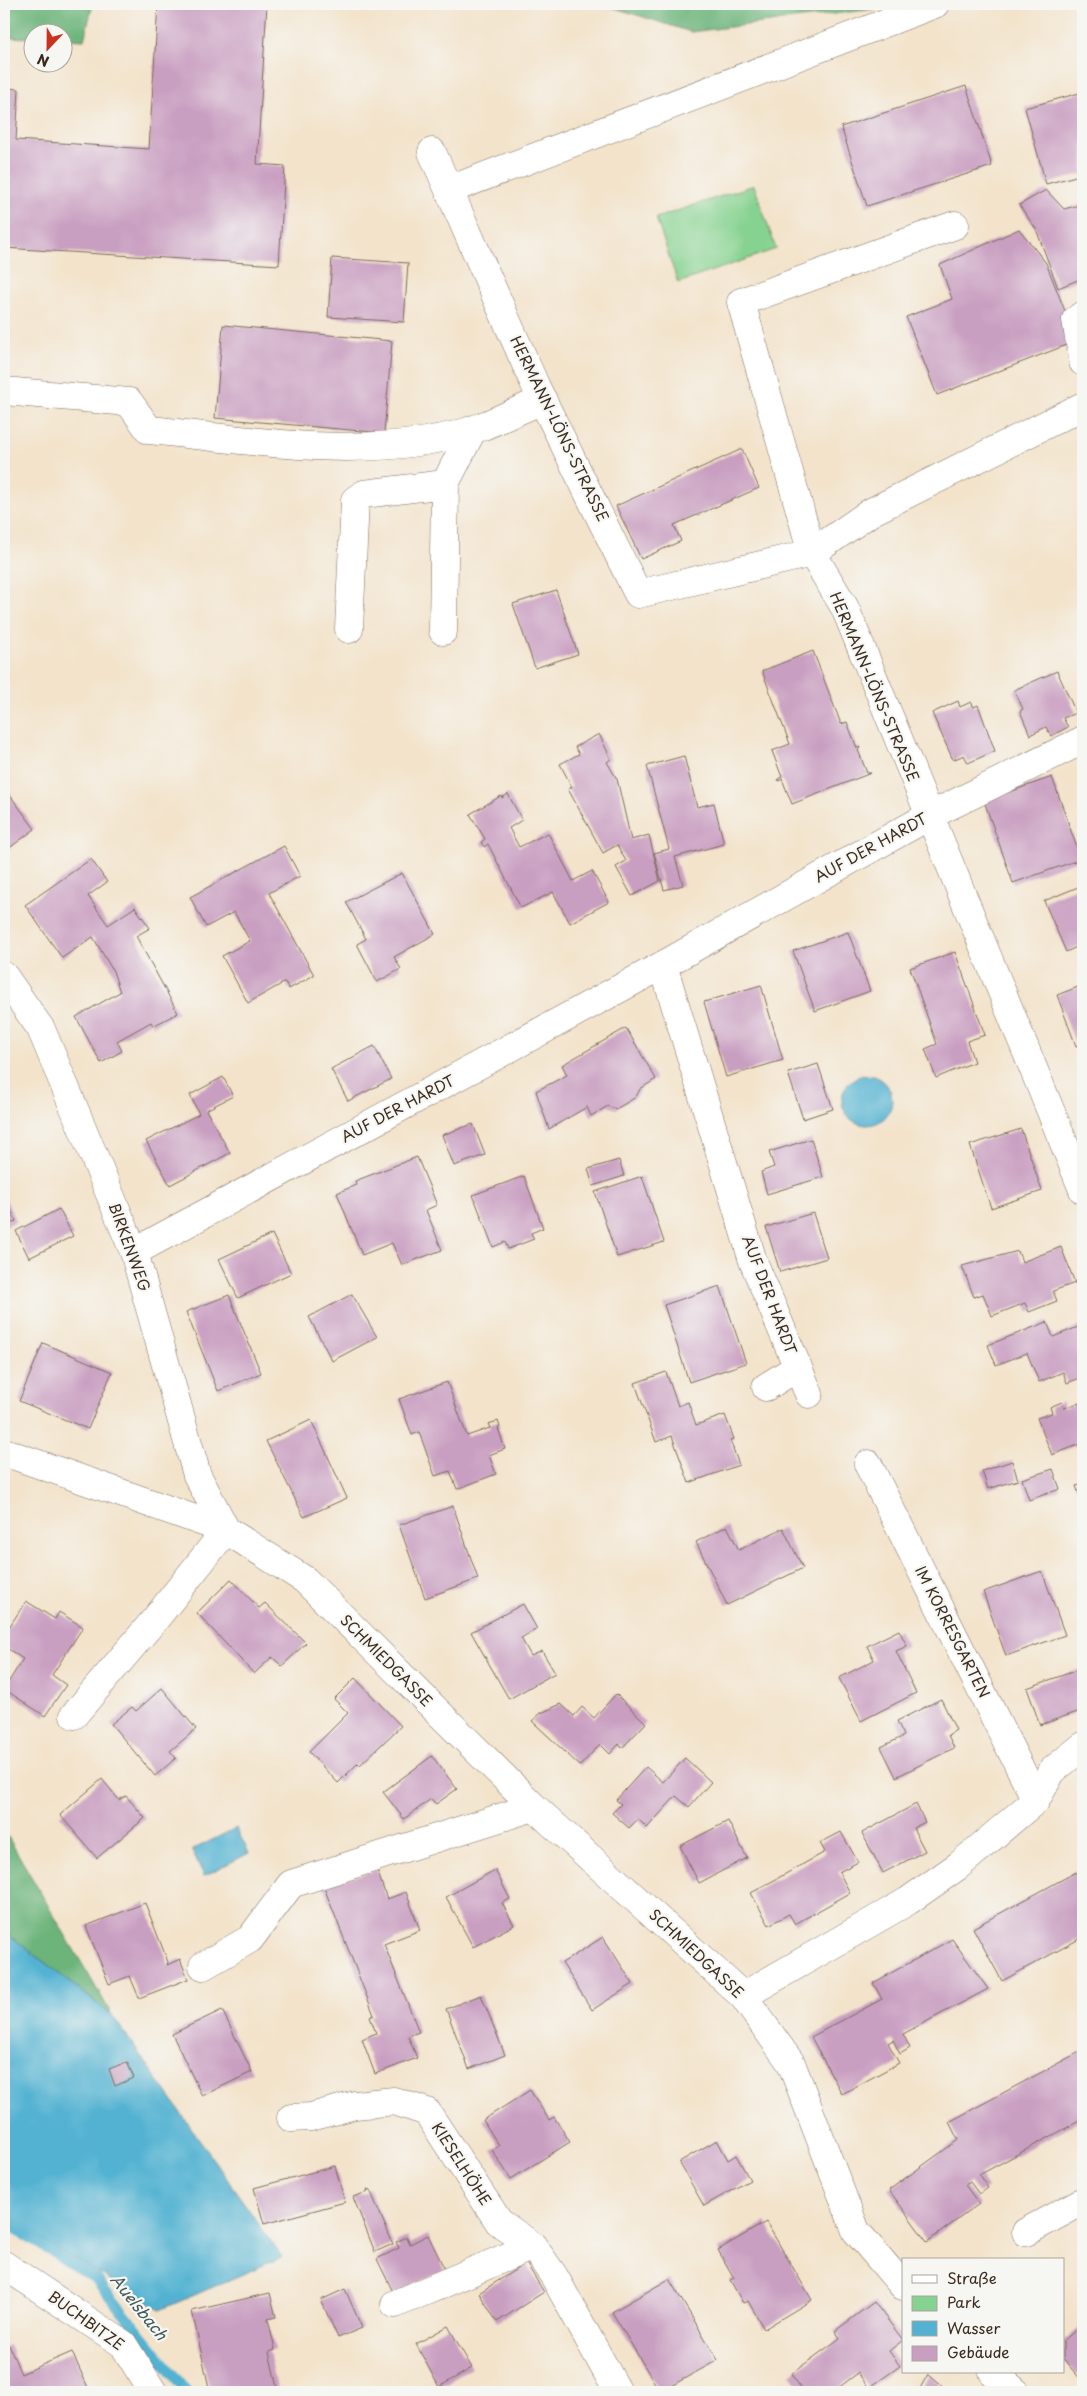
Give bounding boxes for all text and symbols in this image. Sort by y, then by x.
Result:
north arrow [22,22,72,72]
text: N [34,49,52,72]
street label: HERMANN-LÖNS-STRASSE [505,332,615,525]
street label: HERMANN-LÖNS-STRASSE [825,588,926,785]
street label: AUF DER HARDT [810,806,932,887]
street label: AUF DER HARDT [336,1068,459,1147]
street label: BIRKENWEG [104,1199,157,1294]
street label: AUF DER HARDT [737,1231,804,1358]
street label: IM KORRESGARTEN [910,1561,997,1701]
street label: SCHMIEDGASSE [336,1609,438,1711]
street label: SCHMIEDGASSE [645,1903,750,2003]
street label: KIESELHÖHE [427,2117,498,2209]
legend [902,2258,1064,2374]
text: Straße [947,2266,997,2289]
water label: Auelsbach [106,2268,174,2345]
street label: BUCHBITZE [44,2284,130,2355]
text: Park [947,2290,981,2313]
text: Wasser [947,2316,1000,2339]
text: Gebäude [947,2340,1009,2363]

